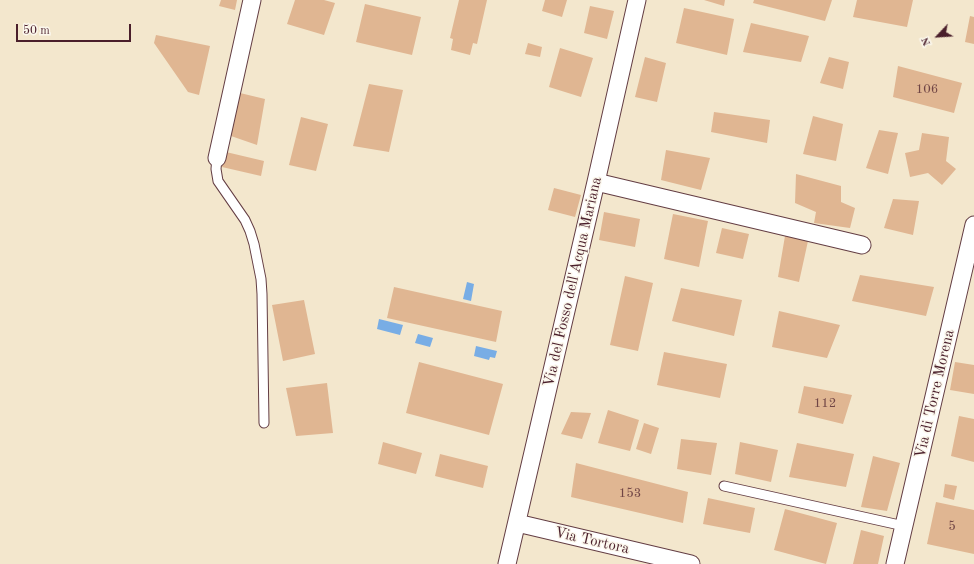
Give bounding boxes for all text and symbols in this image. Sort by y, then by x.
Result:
scale bar [18,16,133,42]
north arrow [918,16,958,56]
text: 50 m [23,25,50,37]
text: N [920,35,933,47]
house number: 106 [916,82,938,98]
street label: Via del Fosso dell'Acqua Mariana [540,175,606,389]
street label: Via di Torre Morena [911,328,959,460]
house number: 112 [814,396,836,412]
house number: 153 [619,486,641,502]
house number: 5 [948,519,956,535]
street label: Via Tortora [553,524,631,558]

